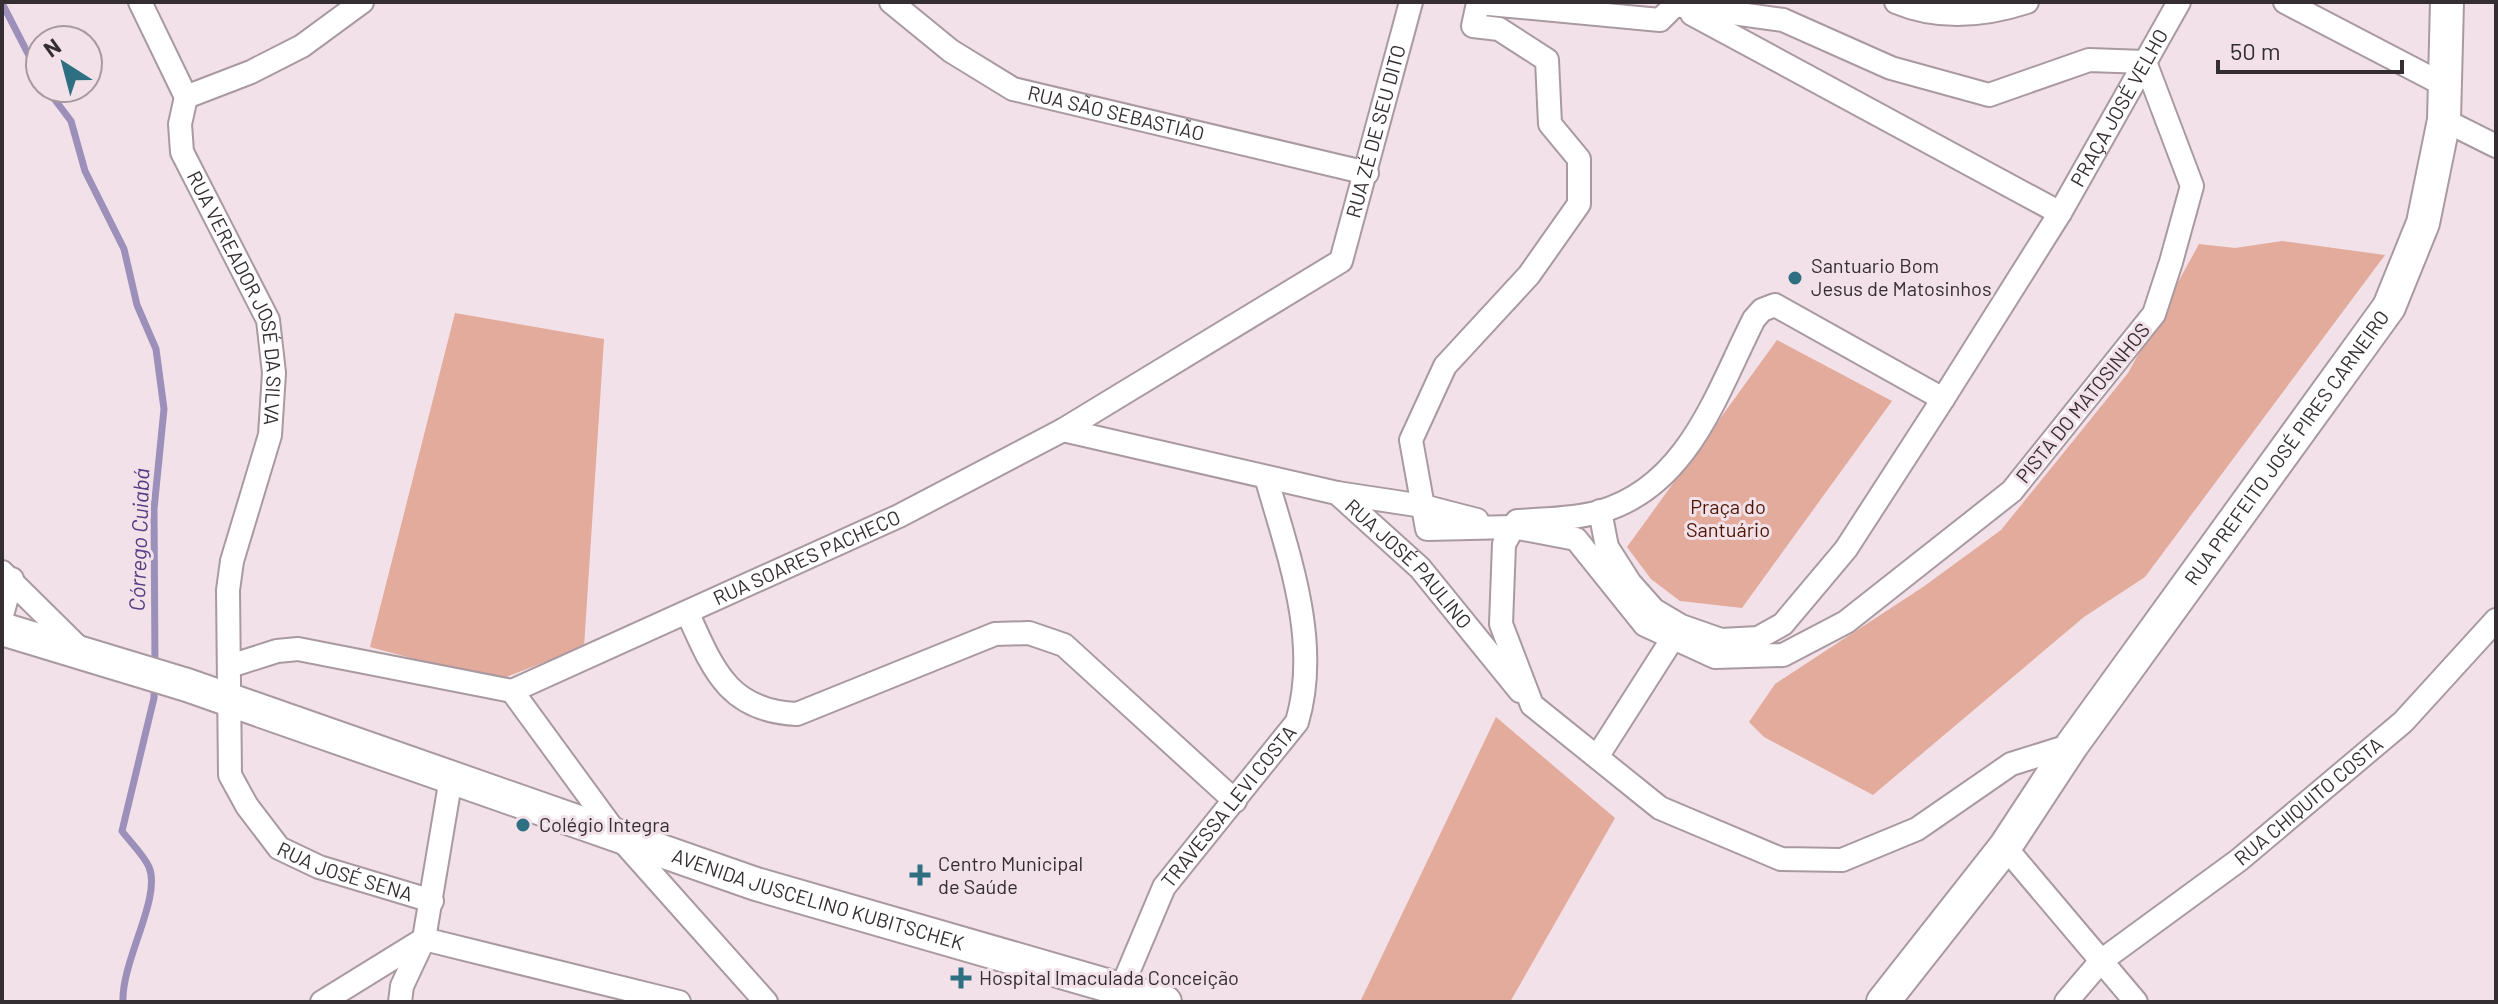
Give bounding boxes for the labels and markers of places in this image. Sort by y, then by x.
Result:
place label: Santuario Bom Jesus de Matosinhos [1811,253,1992,300]
marker: Santuario Bom Jesus de Matosinhos [1786,269,1804,287]
place label: Colégio Integra [539,812,670,836]
marker: Colégio Integra [514,816,532,834]
place label: Centro Municipal de Saúde [938,851,1083,898]
marker: Centro Municipal de Saúde [909,864,931,886]
place label: Hospital Imaculada Conceição [979,965,1239,989]
marker: Hospital Imaculada Conceição [950,967,972,989]

